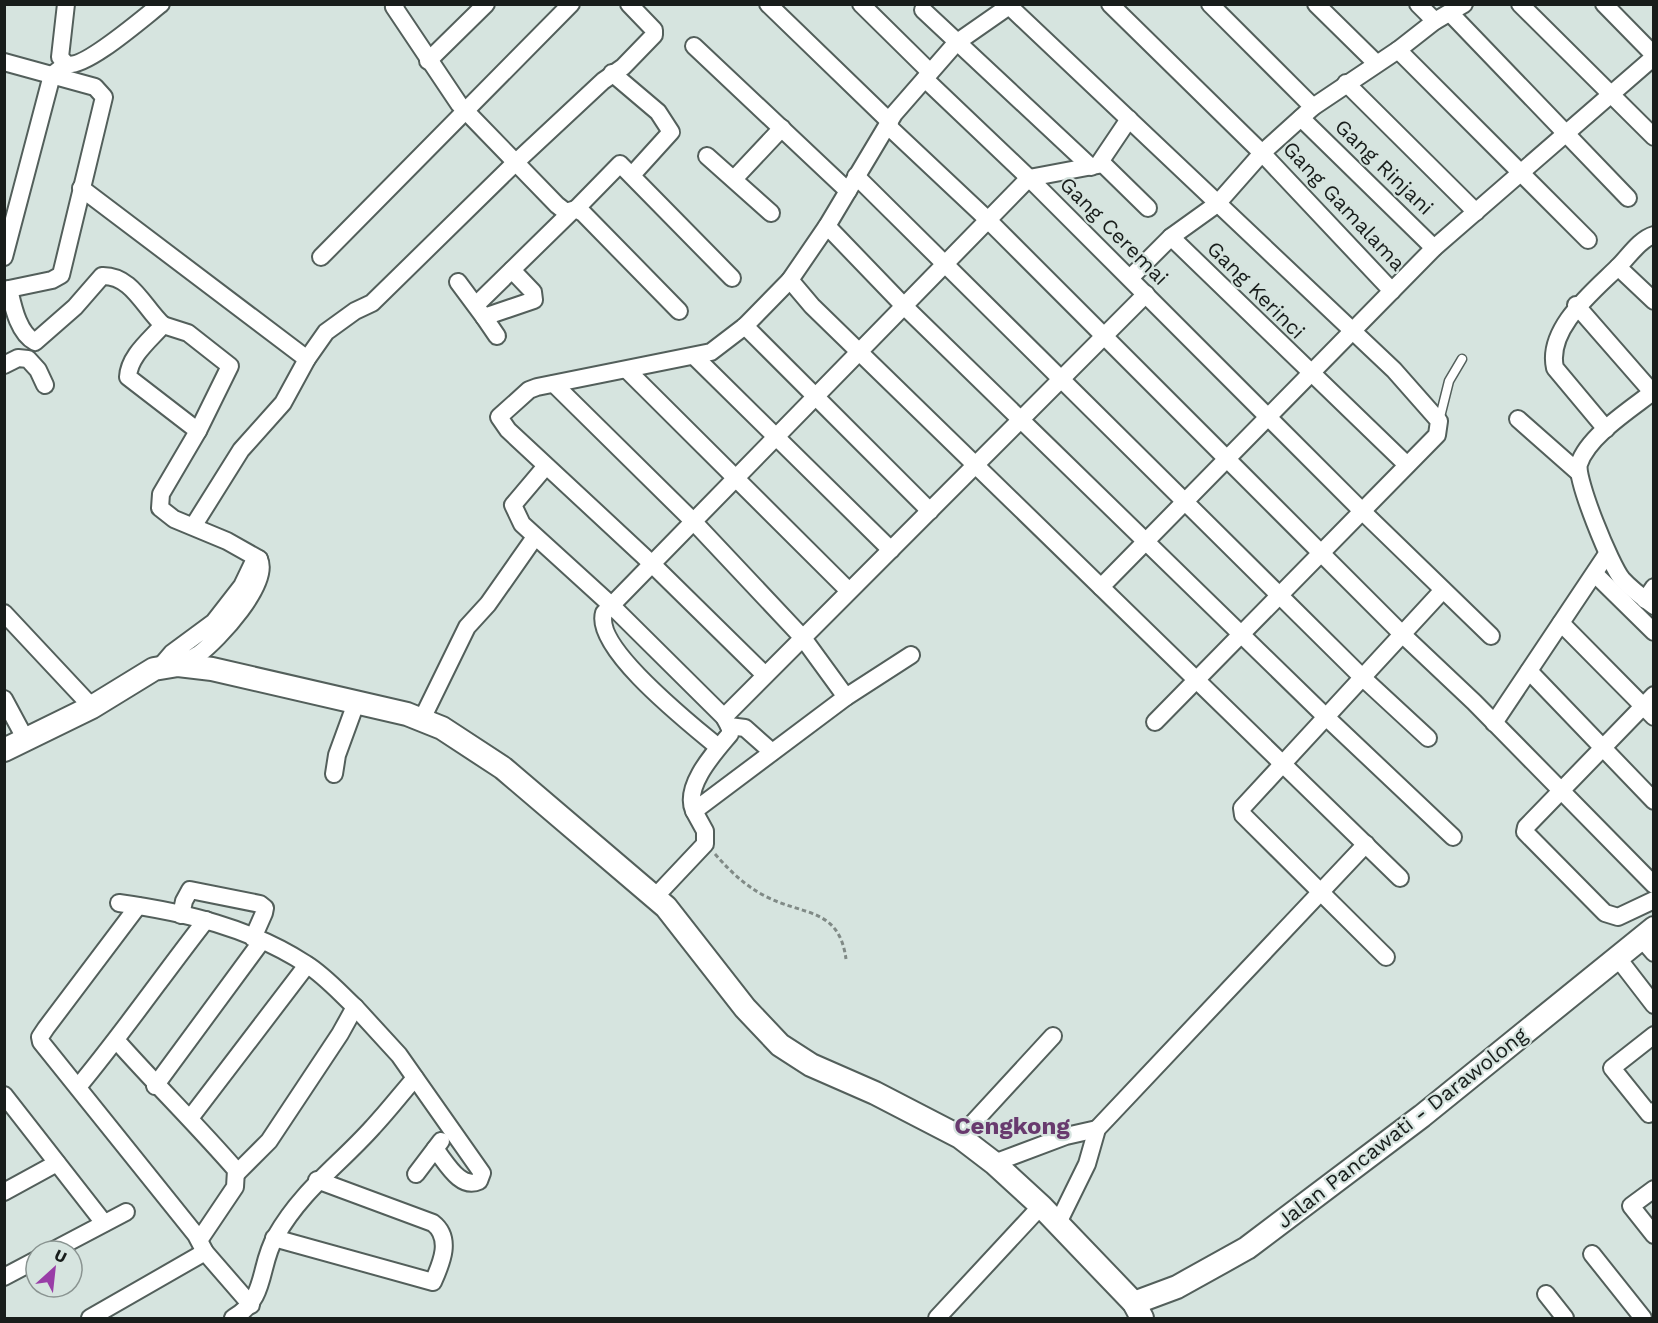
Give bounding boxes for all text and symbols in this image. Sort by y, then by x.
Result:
street label: Gang Rinjani [1330,114,1439,220]
street label: Gang Gamalama [1278,136,1411,276]
street label: Gang Ceremai [1055,171,1174,290]
street label: Gang Kerinci [1202,236,1310,344]
street label: Jalan Pancawati - Darawolong [1271,1021,1533,1233]
district label: Cengkong [954,1112,1070,1140]
north arrow [24,1239,84,1299]
text: U [51,1245,70,1267]

